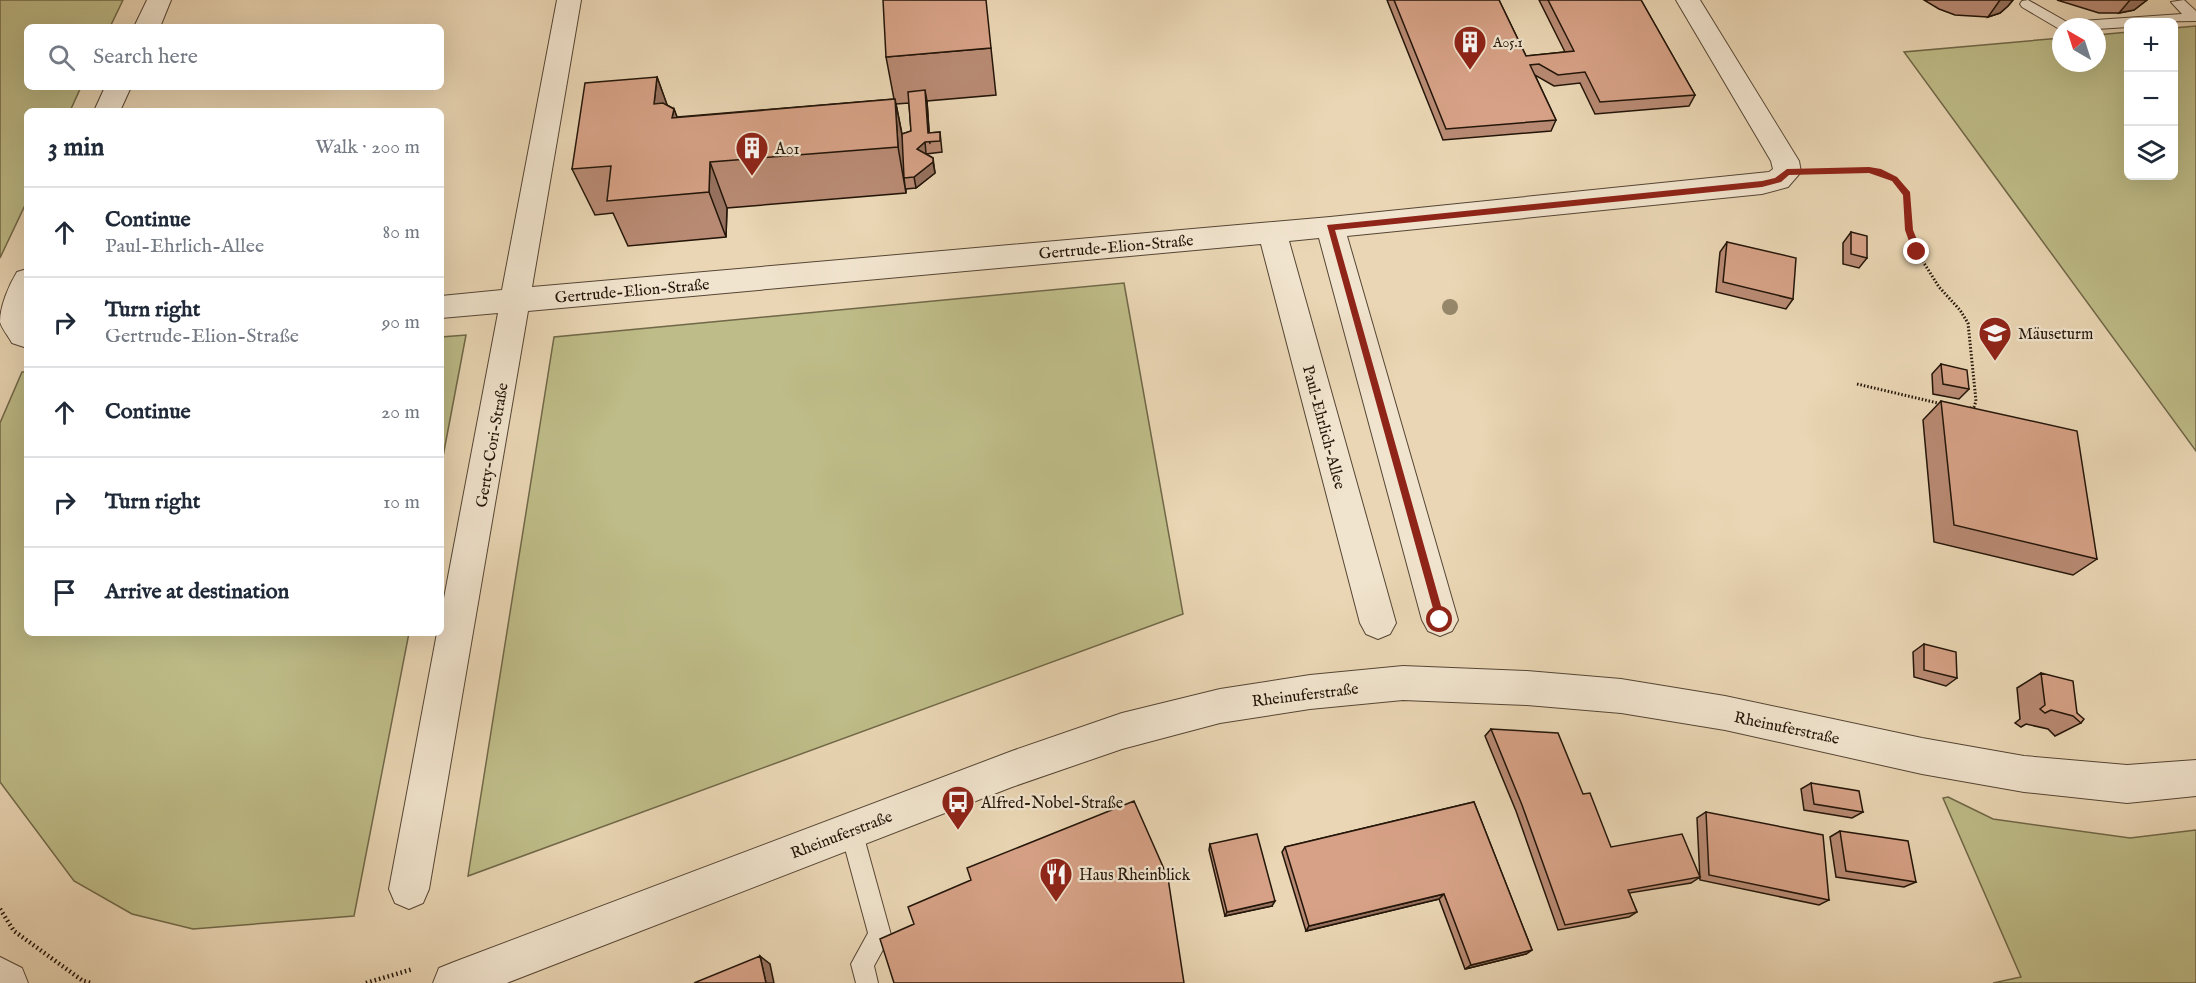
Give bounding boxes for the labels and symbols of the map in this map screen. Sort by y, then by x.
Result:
north arrow [2052,18,2106,72]
building icon: A05.1 [1452,24,1488,71]
place label: A05.1 [1492,34,1523,52]
building icon: A01 [734,130,770,177]
place label: A01 [774,140,800,160]
street label: Gertrude-Elion-Straße [1038,231,1194,265]
route end [1903,238,1929,264]
street label: Gertrude-Elion-Straße [554,275,710,309]
school or university icon: Mäuseturm [1977,315,2013,362]
place label: Mäuseturm [2018,325,2093,345]
street label: Paul-Ehrlich-Allee [1297,363,1349,492]
street label: Gerty-Cori-Straße [472,381,514,509]
route start [1426,606,1452,632]
street label: Rheinuferstraße [1251,680,1360,712]
street label: Rheinuferstraße [1732,708,1841,750]
bus stop icon: Alfred-Nobel-Straße [940,784,976,831]
place label: Alfred-Nobel-Straße [980,794,1123,814]
street label: Rheinuferstraße [788,807,895,864]
restaurant icon: Haus Rheinblick [1038,856,1074,903]
place label: Haus Rheinblick [1079,866,1191,886]

